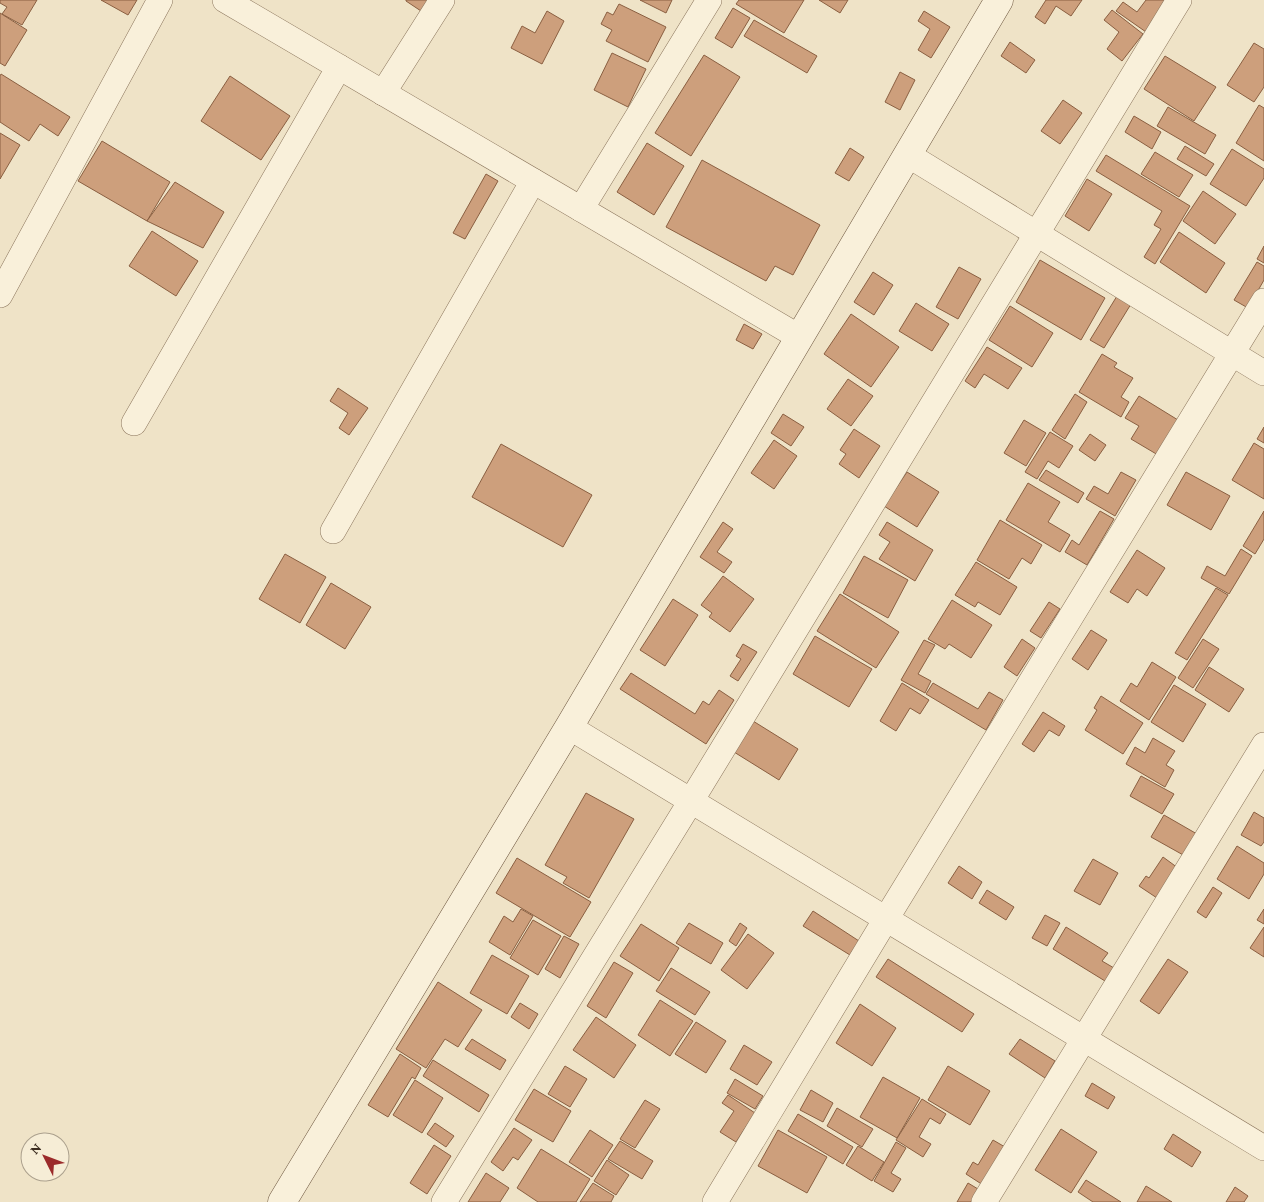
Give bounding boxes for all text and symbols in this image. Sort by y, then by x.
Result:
north arrow [20,1132,70,1182]
text: N [26,1139,45,1157]

